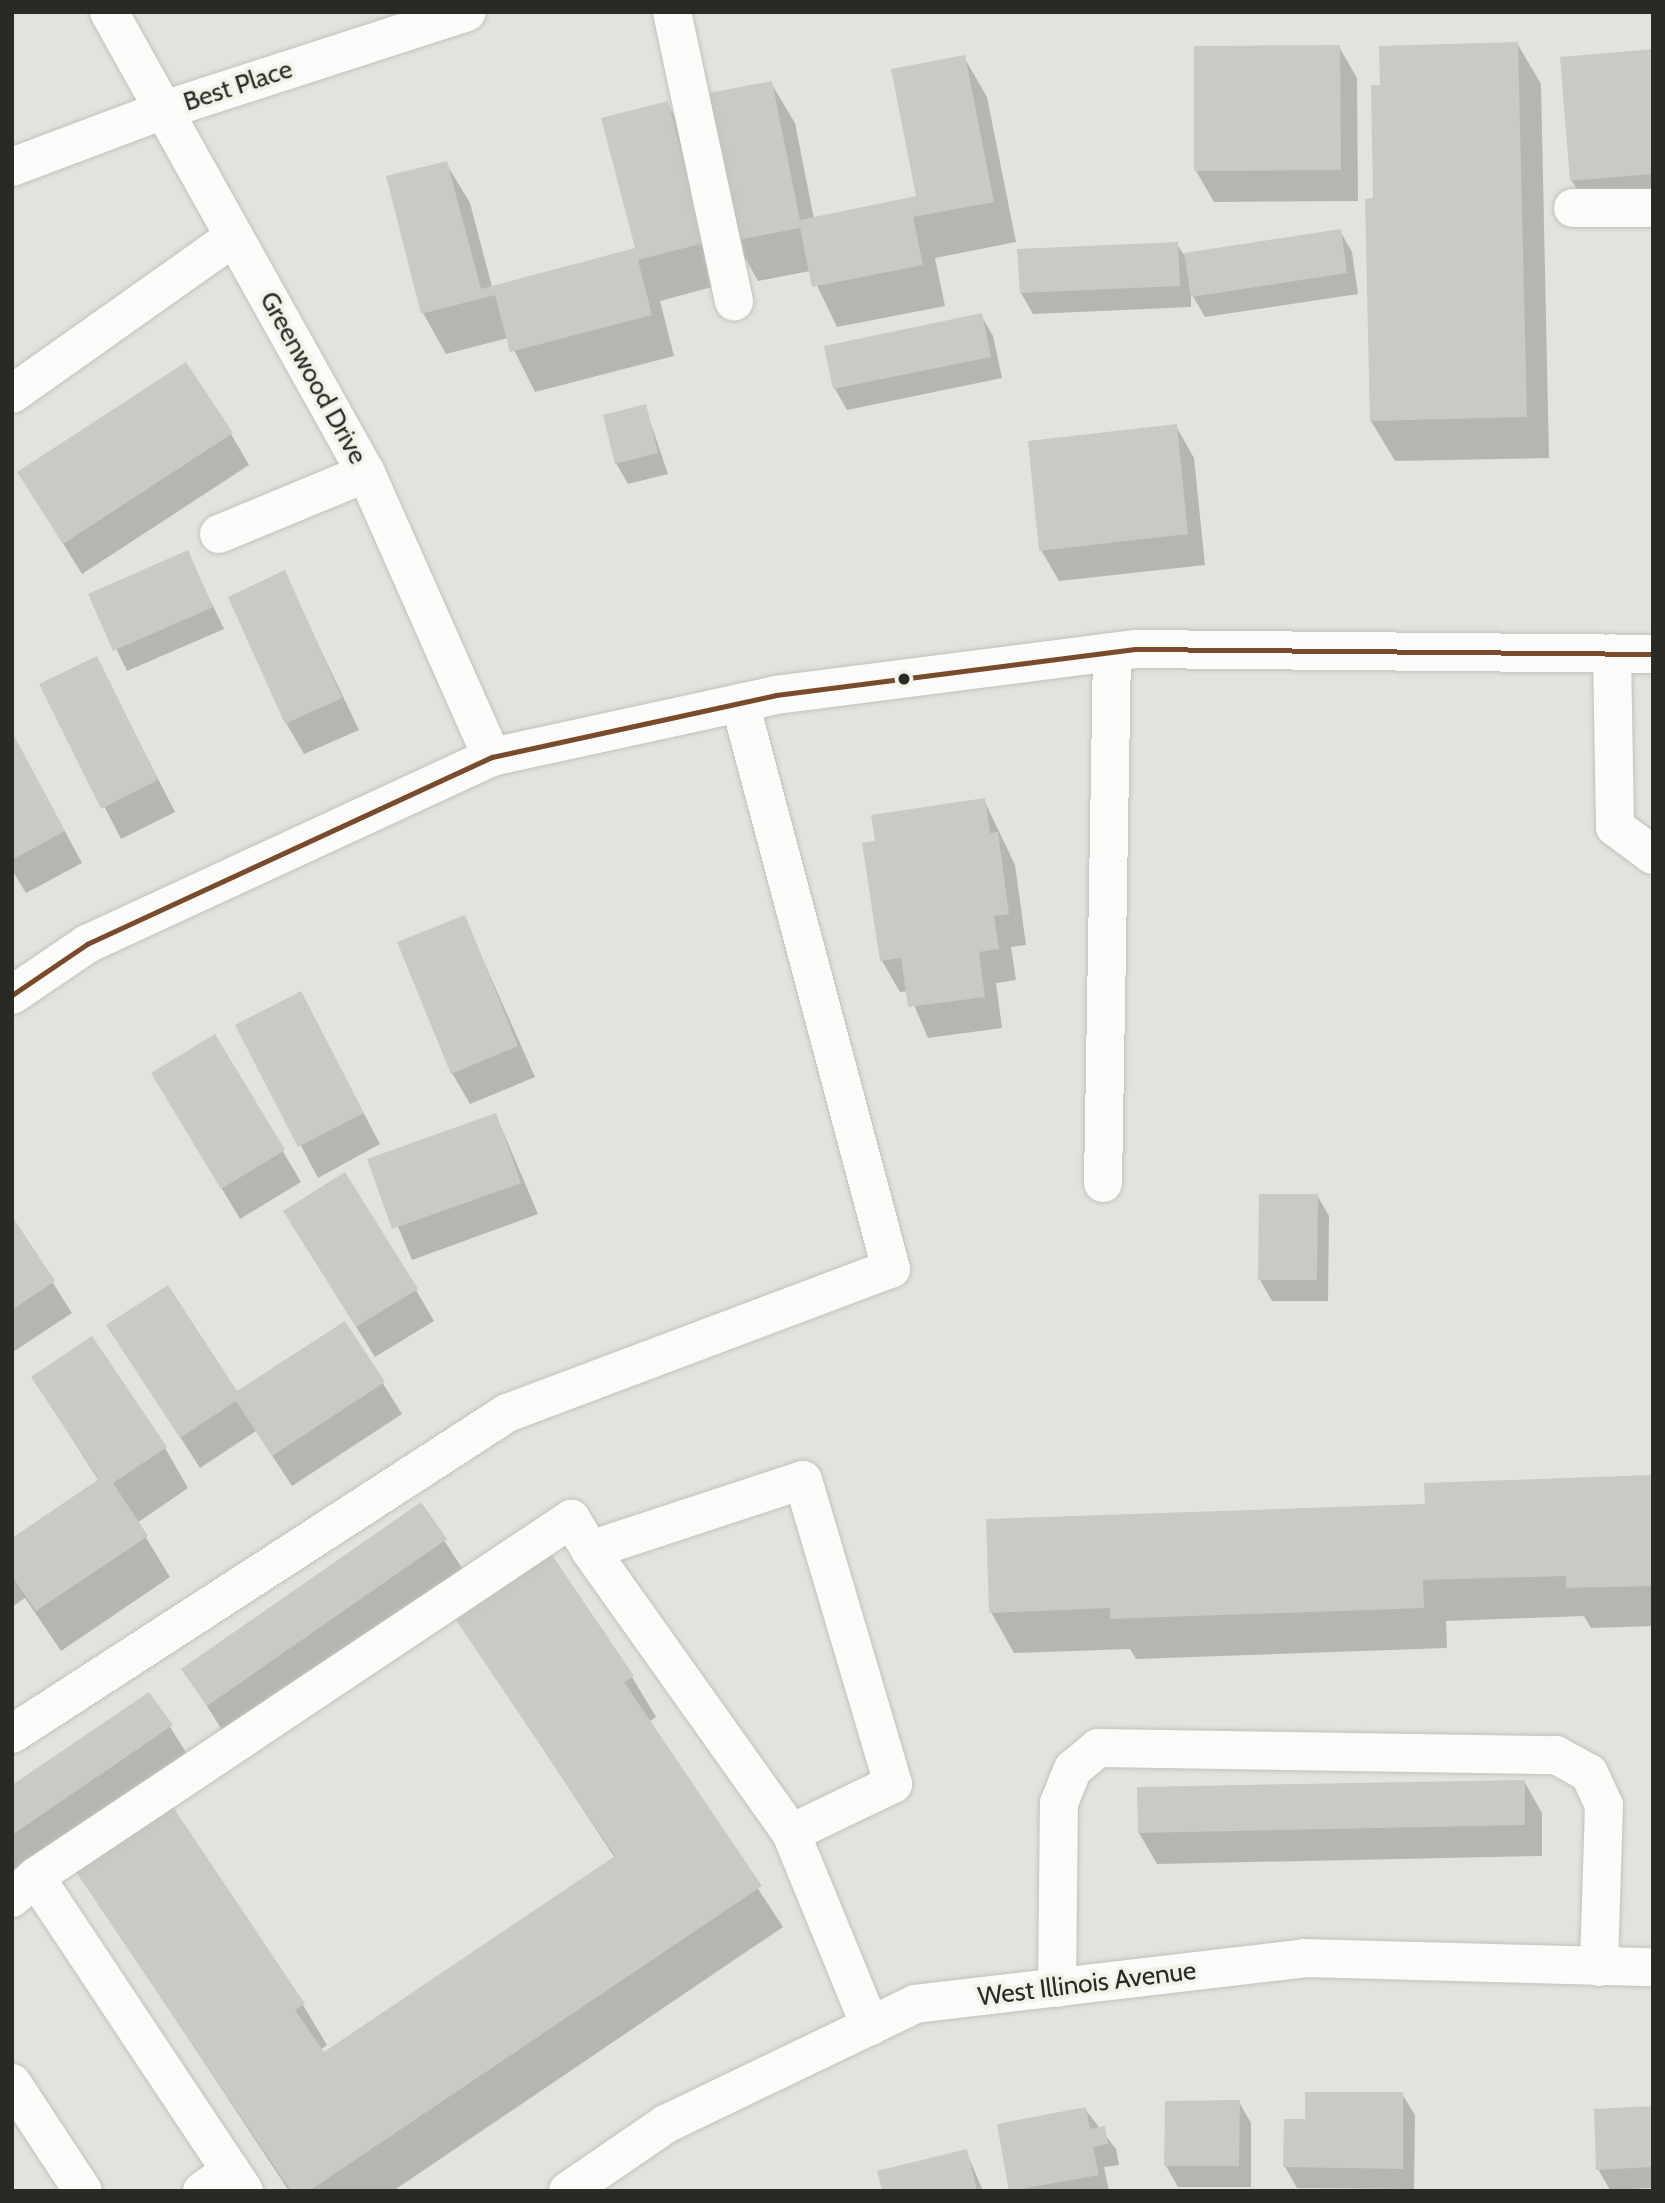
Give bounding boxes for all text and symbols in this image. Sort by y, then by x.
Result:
street label: Best Place [180,54,296,118]
street label: Greenwood Drive [253,286,373,470]
unlabelled marker [897,672,911,686]
street label: West Illinois Avenue [976,1955,1198,2013]

